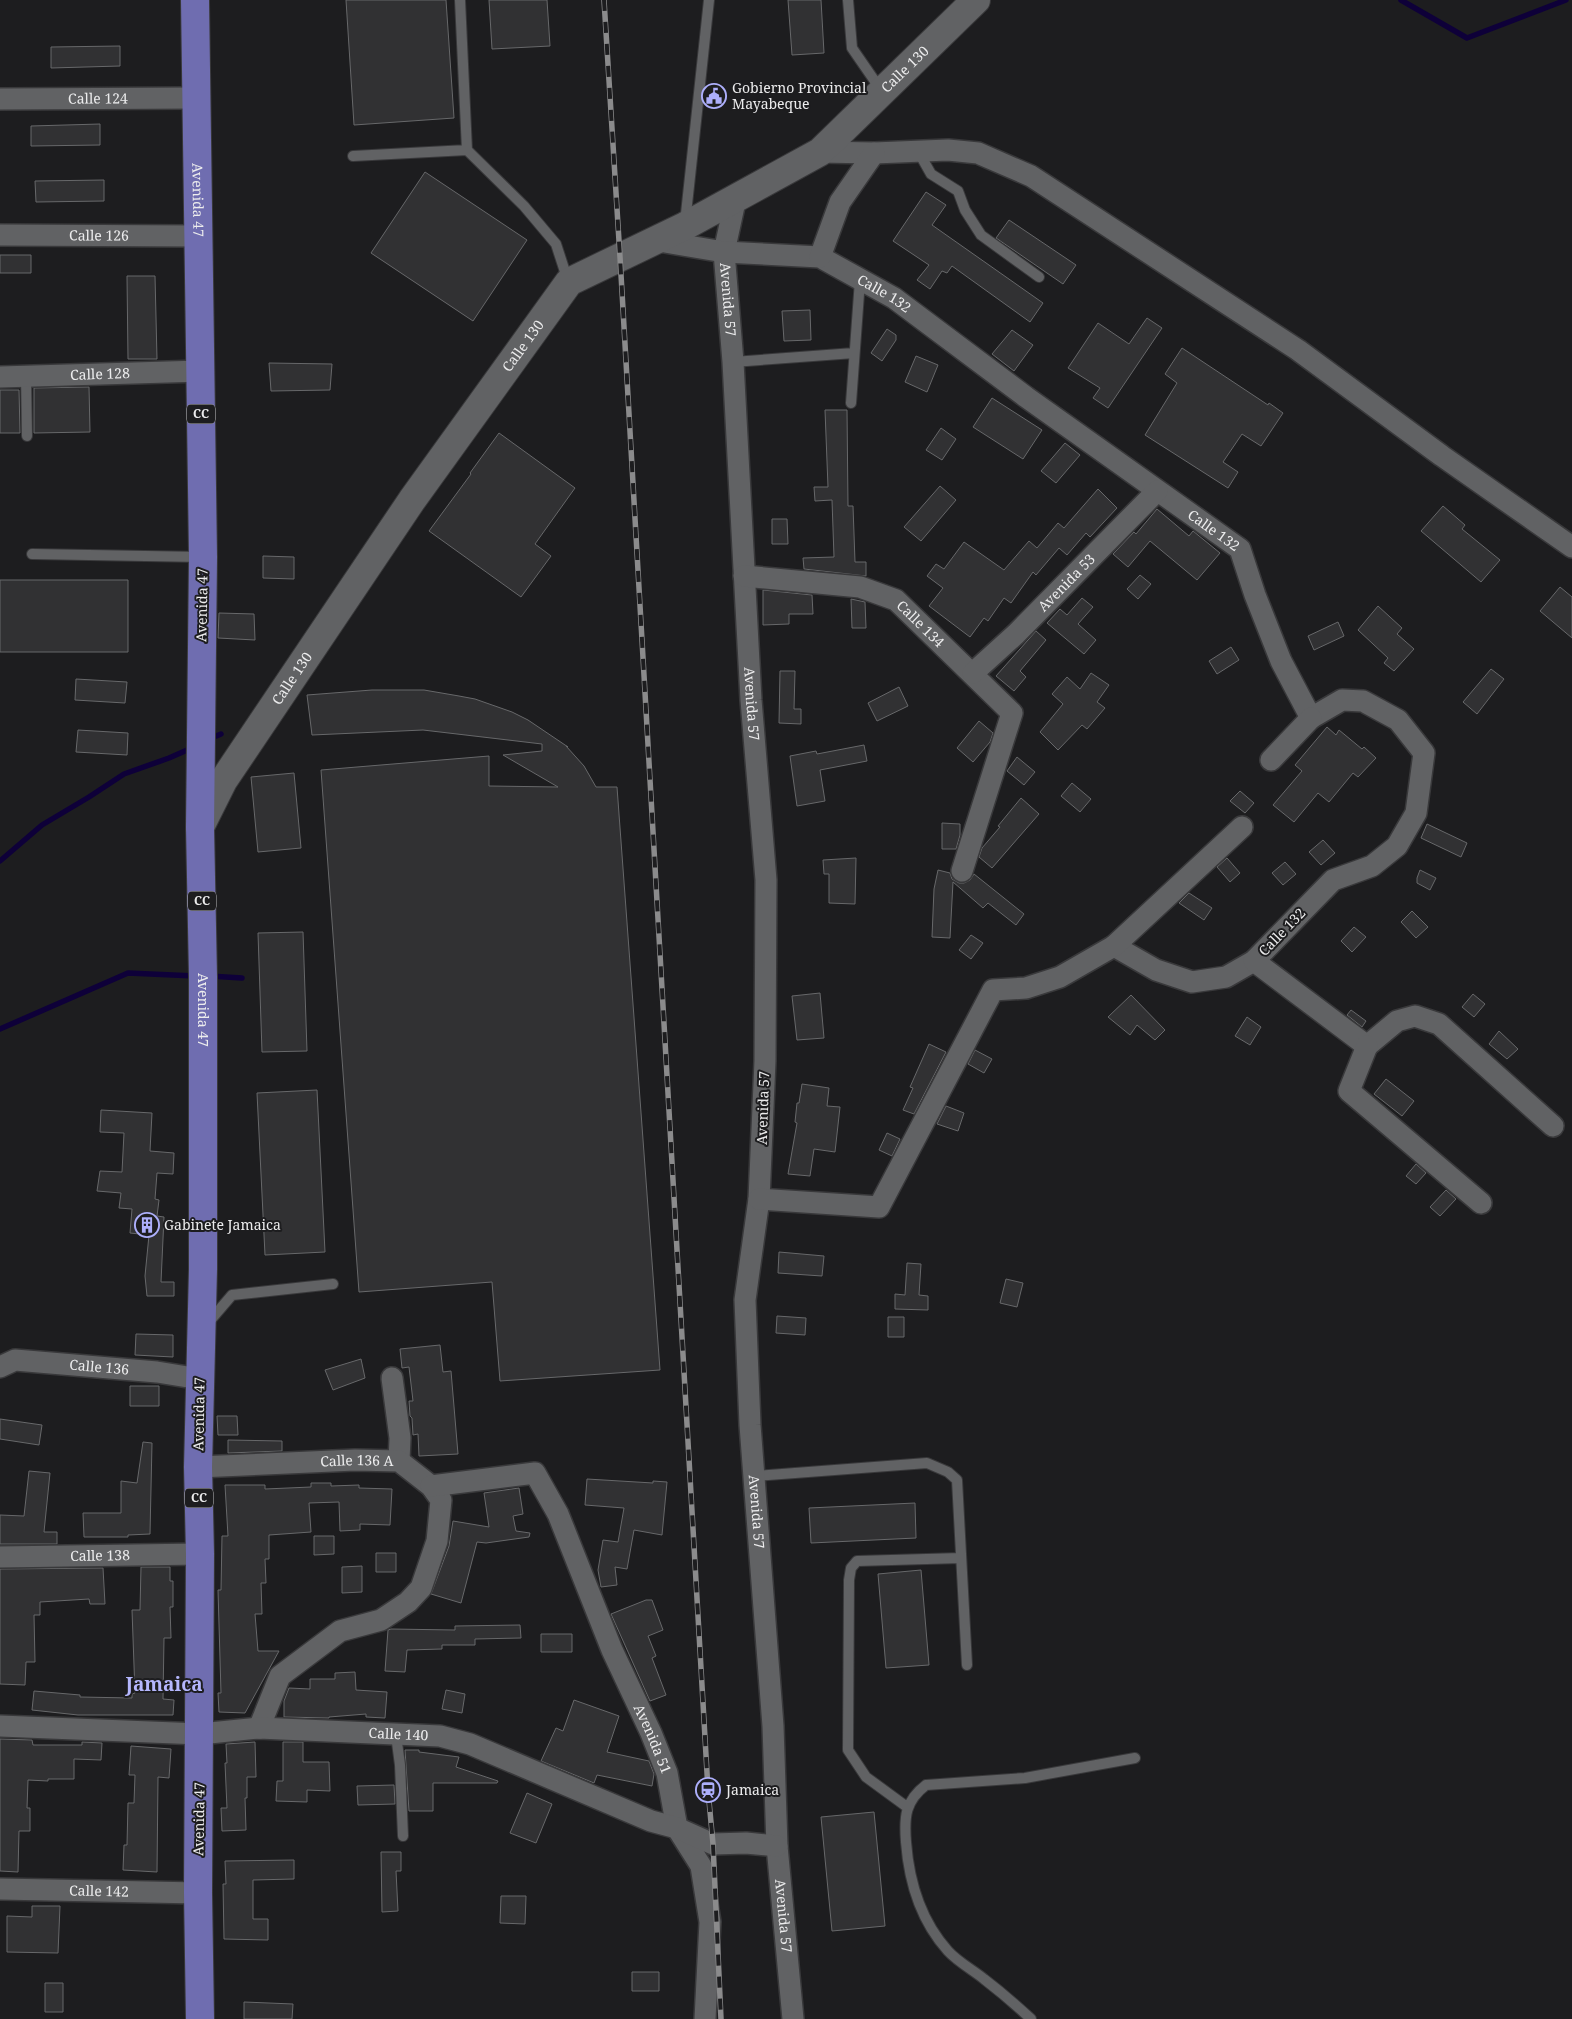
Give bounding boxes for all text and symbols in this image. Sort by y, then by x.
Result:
street label: Calle 130 [876,41,933,97]
place label: Gobierno Provincial Mayabeque [732,78,867,113]
public building icon: Gobierno Provincial Mayabeque [701,83,727,109]
street label: Calle 124 [68,88,128,108]
street label: Avenida 47 [188,163,208,237]
street label: Calle 126 [69,225,129,245]
street label: Avenida 57 [716,262,741,337]
street label: Calle 132 [854,270,915,317]
street label: Calle 130 [497,316,548,375]
street label: Calle 128 [70,363,130,384]
road number: CC [187,404,215,424]
street label: Calle 132 [1184,505,1244,555]
street label: Avenida 53 [1033,549,1099,615]
street label: Avenida 47 [191,568,212,642]
street label: Calle 134 [893,596,949,651]
street label: Calle 130 [267,648,316,708]
street label: Avenida 57 [740,666,764,742]
road number: CC [188,891,216,910]
street label: Calle 132 [1254,904,1309,960]
street label: Avenida 47 [194,973,213,1047]
street label: Avenida 57 [752,1071,773,1145]
building icon: Gabinete Jamaica [134,1212,160,1238]
place label: Gabinete Jamaica [164,1215,281,1234]
street label: Calle 136 [69,1355,130,1379]
street label: Avenida 47 [188,1377,209,1451]
street label: Calle 136 A [320,1450,394,1471]
street label: Avenida 57 [745,1474,769,1550]
road number: CC [185,1489,213,1508]
street label: Calle 138 [70,1545,130,1565]
district label: Jamaica [124,1671,203,1697]
street label: Avenida 51 [630,1701,676,1776]
street label: Calle 140 [368,1723,429,1744]
station icon: Jamaica [695,1777,721,1803]
place label: Jamaica [725,1780,779,1799]
street label: Avenida 47 [188,1782,209,1856]
street label: Avenida 57 [771,1878,797,1954]
street label: Calle 142 [69,1880,129,1901]

